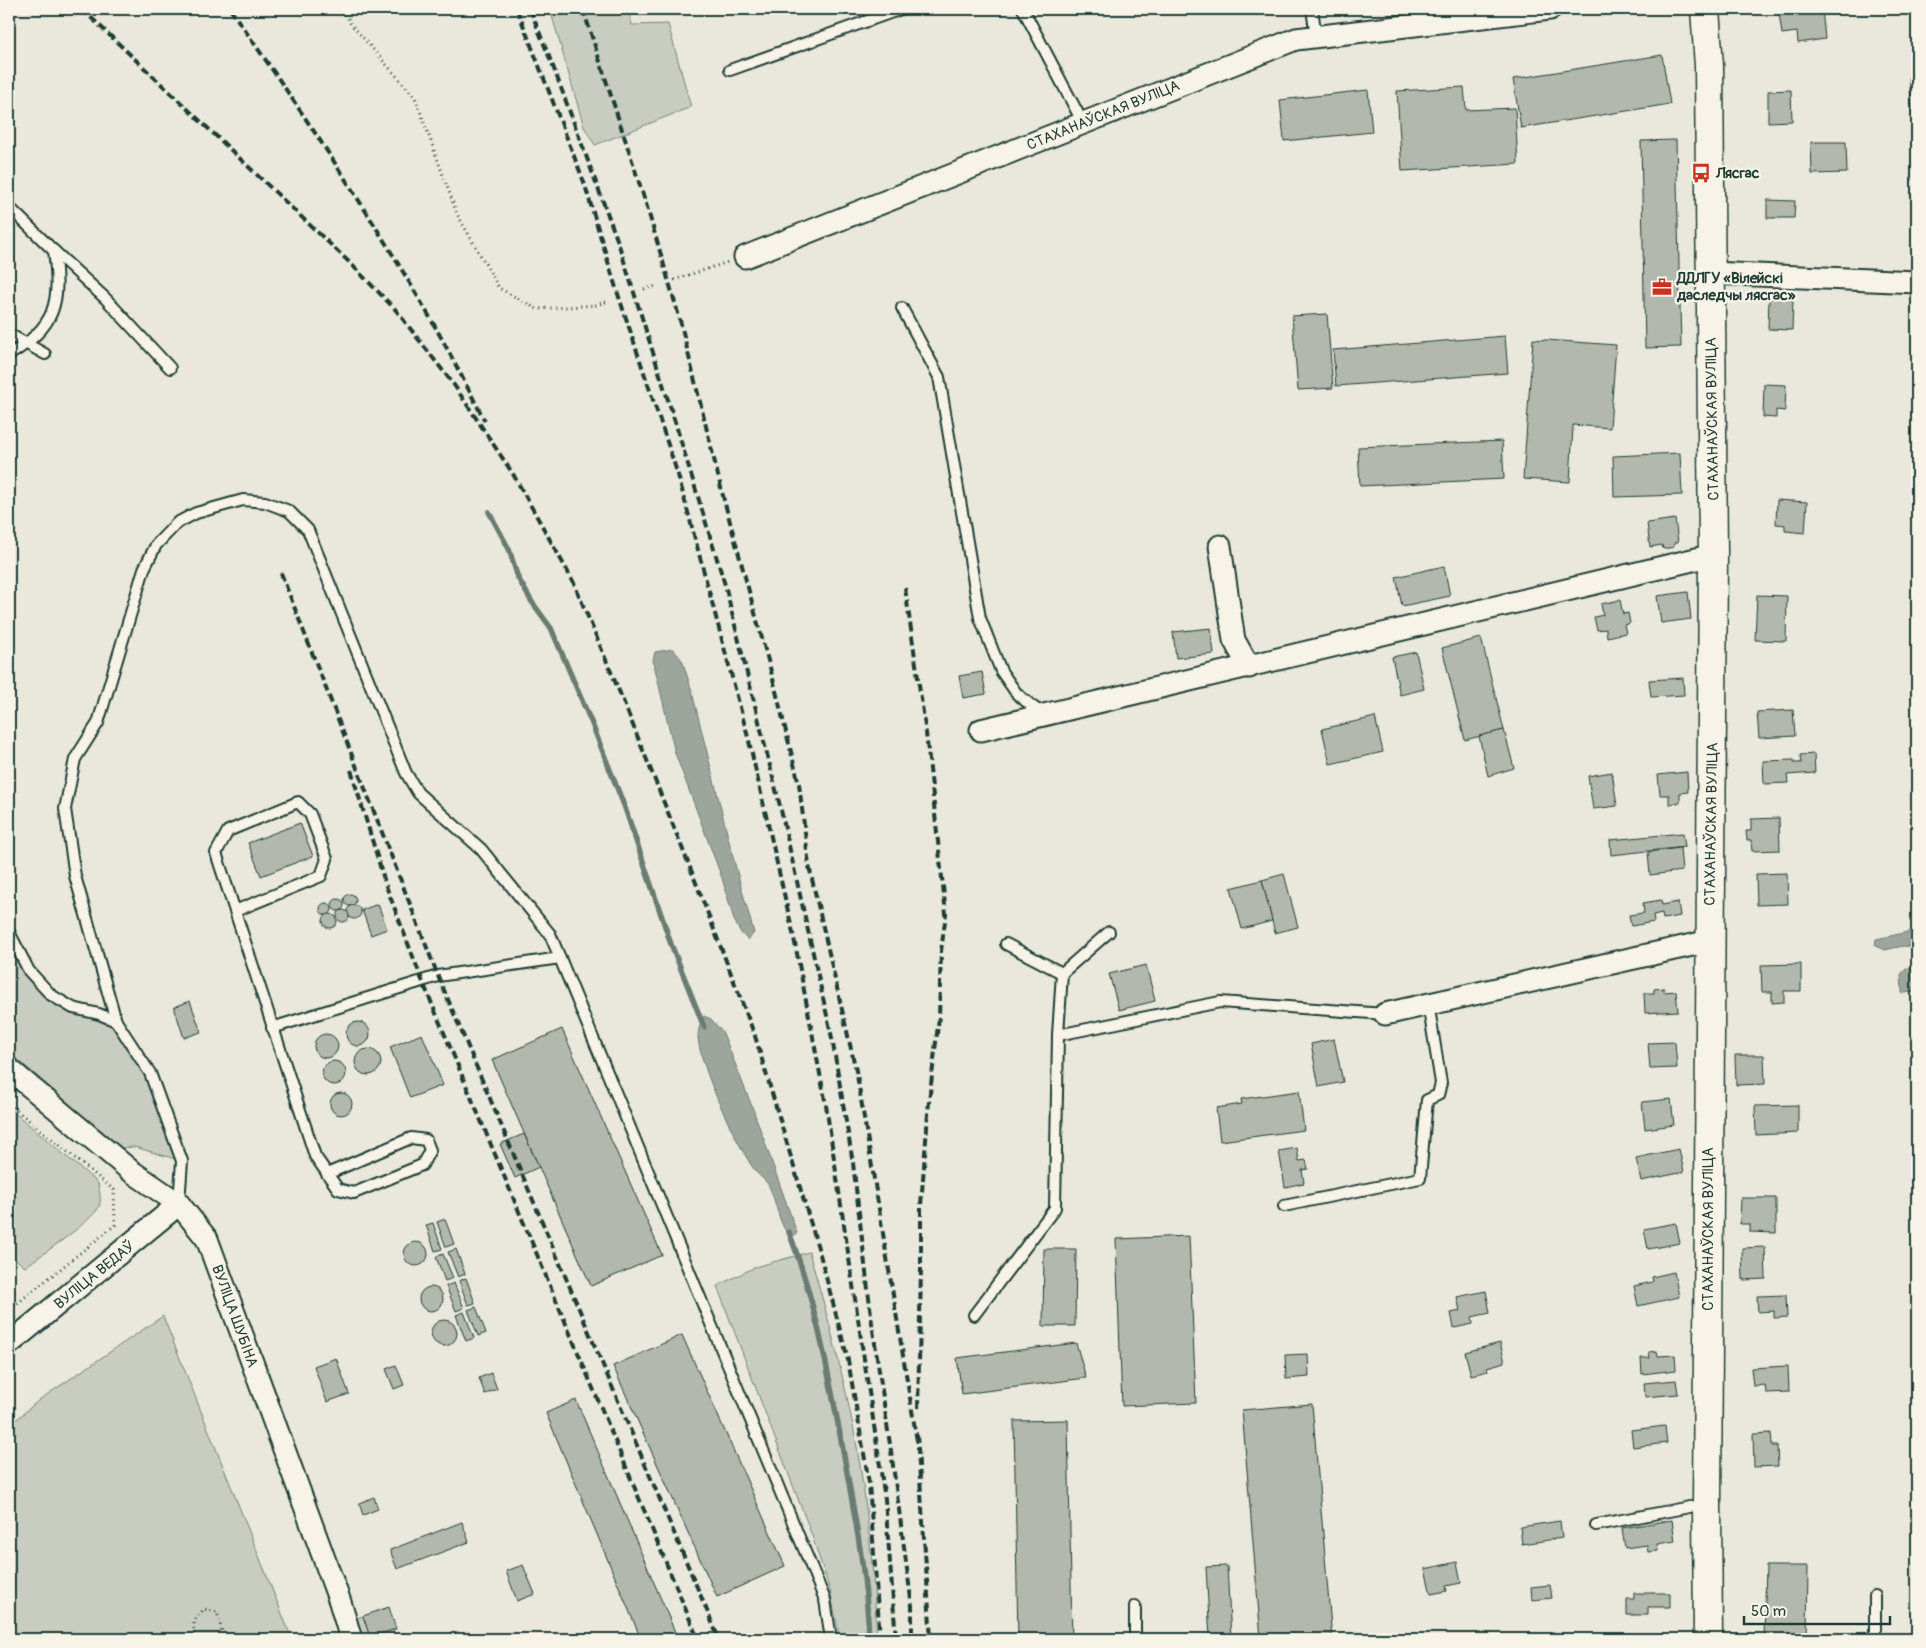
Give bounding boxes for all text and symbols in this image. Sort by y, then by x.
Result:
street label: СТАХАНАЎСКАЯ ВУЛІЦА [1024,76,1183,155]
bus stop icon: Лясгас [1690,162,1712,184]
place label: Лясгас [1715,164,1760,183]
place label: ДДЛГУ «Вілейскі даследчы лясгас» [1676,269,1796,305]
office icon: ДДЛГУ «Вілейскі даследчы лясгас» [1651,276,1673,298]
street label: СТАХАНАЎСКАЯ ВУЛІЦА [1702,337,1723,501]
street label: СТАХАНАЎСКАЯ ВУЛІЦА [1701,742,1722,906]
street label: СТАХАНАЎСКАЯ ВУЛІЦА [1699,1147,1718,1311]
street label: ВУЛІЦА ВЕДАЎ [50,1237,139,1314]
street label: ВУЛІЦА ШУБІНА [207,1262,262,1370]
scale bar [1744,1593,1890,1625]
text: 50 m [1751,1602,1786,1621]

